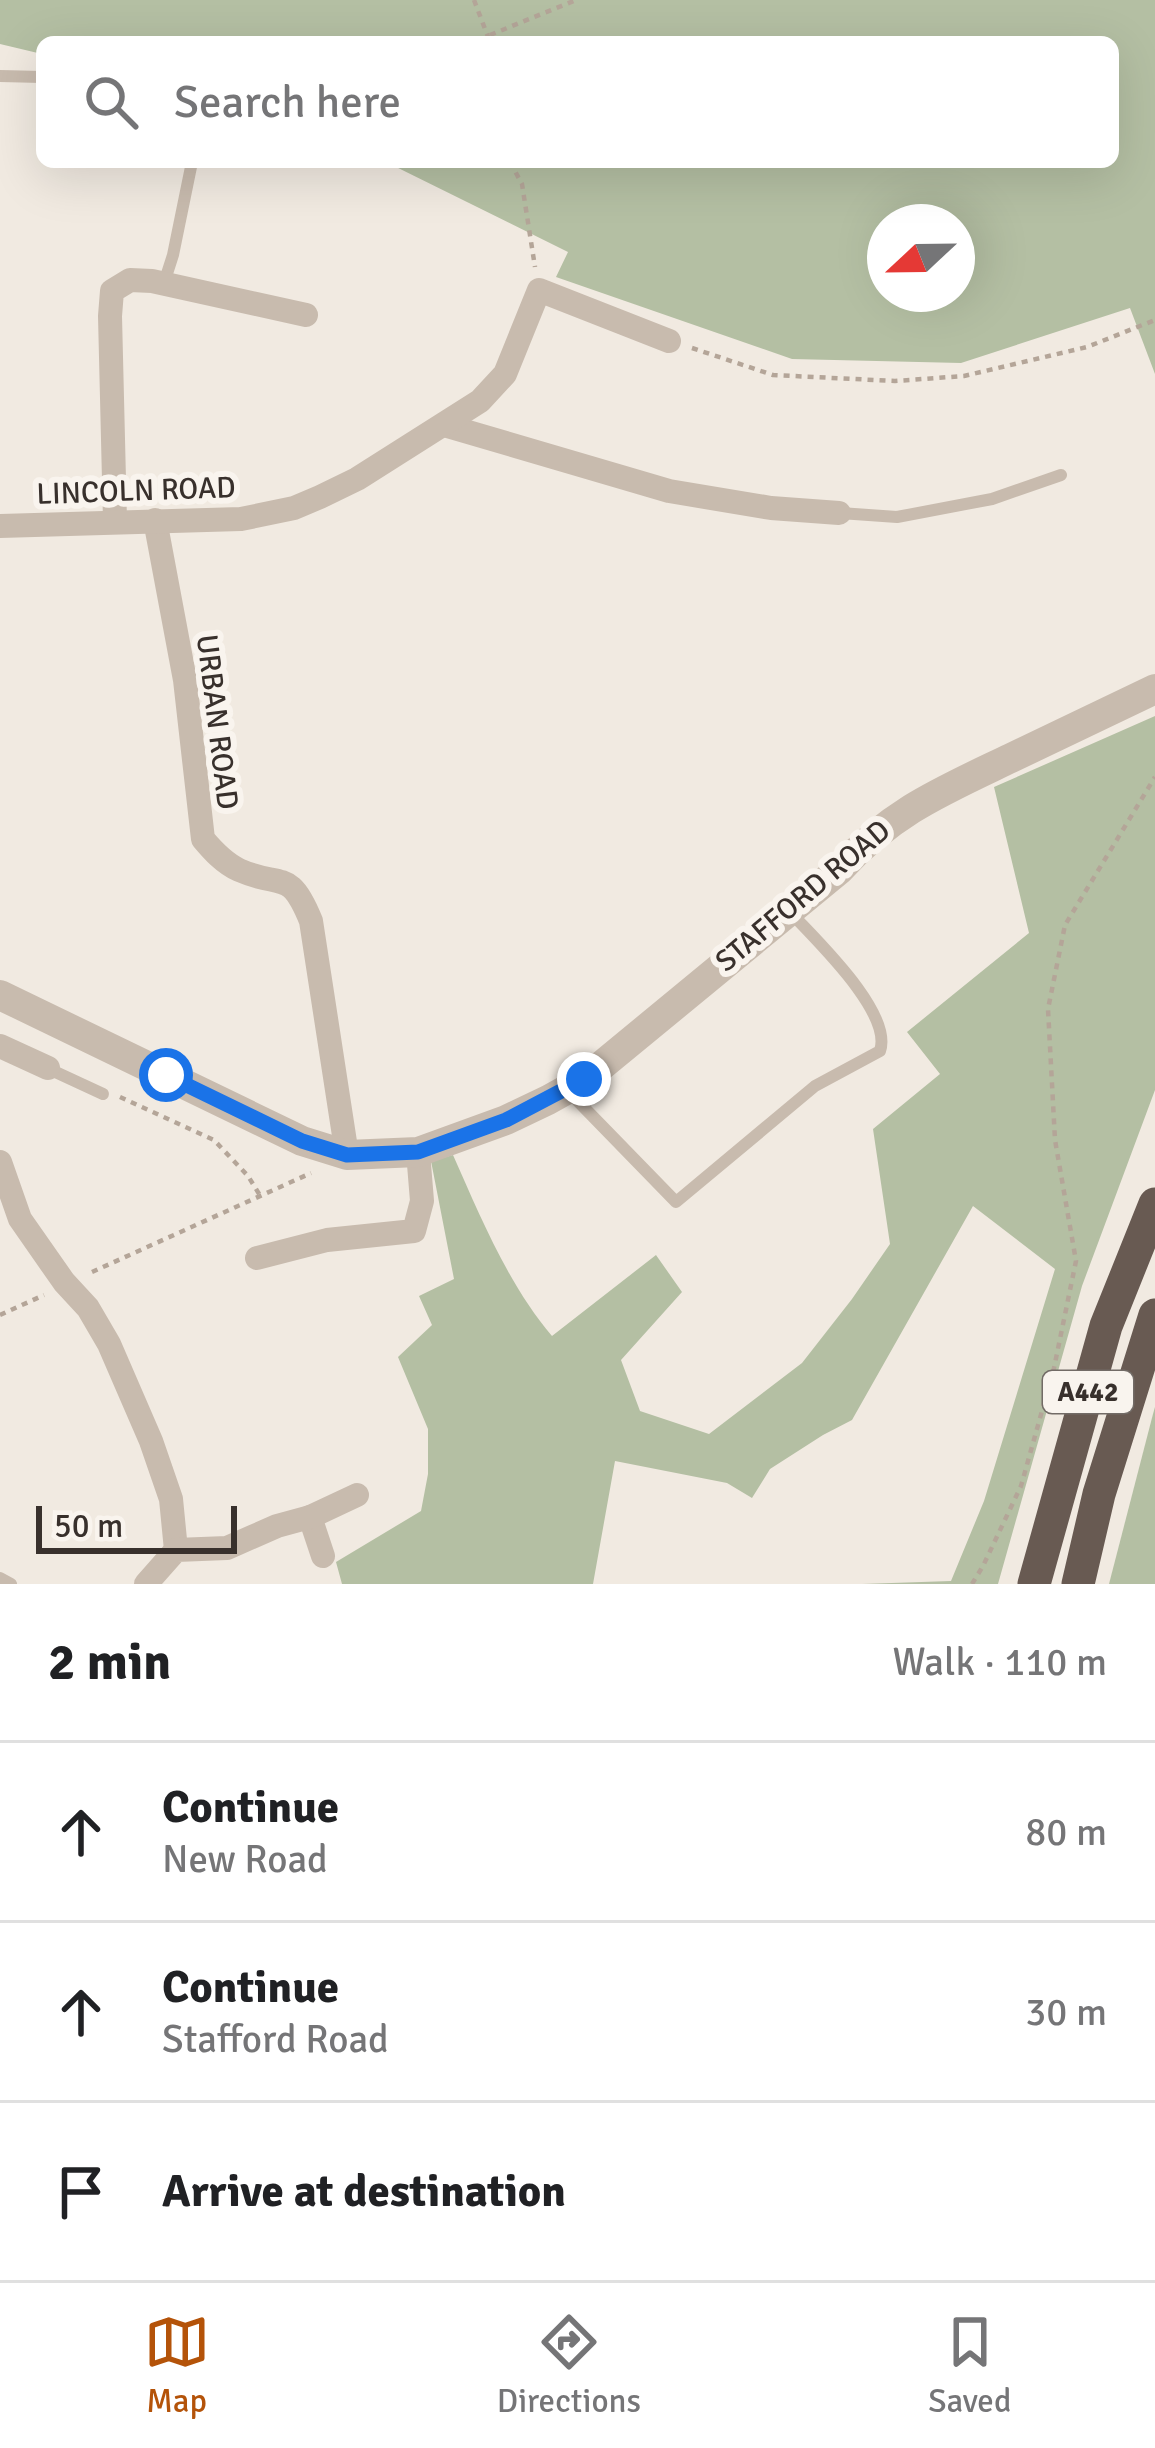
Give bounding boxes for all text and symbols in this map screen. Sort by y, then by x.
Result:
search box [36,36,1119,168]
icon: search [78,69,144,135]
text: Search here [174,75,401,130]
north arrow [867,204,975,312]
street label: LINCOLN ROAD [36,469,236,513]
street label: URBAN ROAD [188,632,246,812]
street label: STAFFORD ROAD [708,812,898,980]
route start [139,1048,193,1102]
route end [557,1052,611,1106]
road number: A442 [1043,1371,1133,1413]
scale bar [36,1500,237,1553]
text: 50 m [54,1506,123,1547]
text: 2 min [48,1631,171,1694]
text: Walk · 110 m [893,1638,1107,1686]
text: Continue [162,1780,339,1835]
icon: ahead [48,1799,114,1865]
text: 80 m [1025,1808,1107,1856]
text: New Road [162,1835,328,1883]
text: Continue [162,1960,339,2015]
icon: ahead [48,1979,114,2045]
text: 30 m [1025,1988,1107,2036]
text: Stafford Road [162,2015,389,2063]
icon: arrive [48,2159,114,2225]
text: Arrive at destination [162,2164,566,2219]
tab: Map [144,2309,210,2422]
tab: Directions [497,2309,641,2422]
tab: Saved [928,2309,1011,2422]

